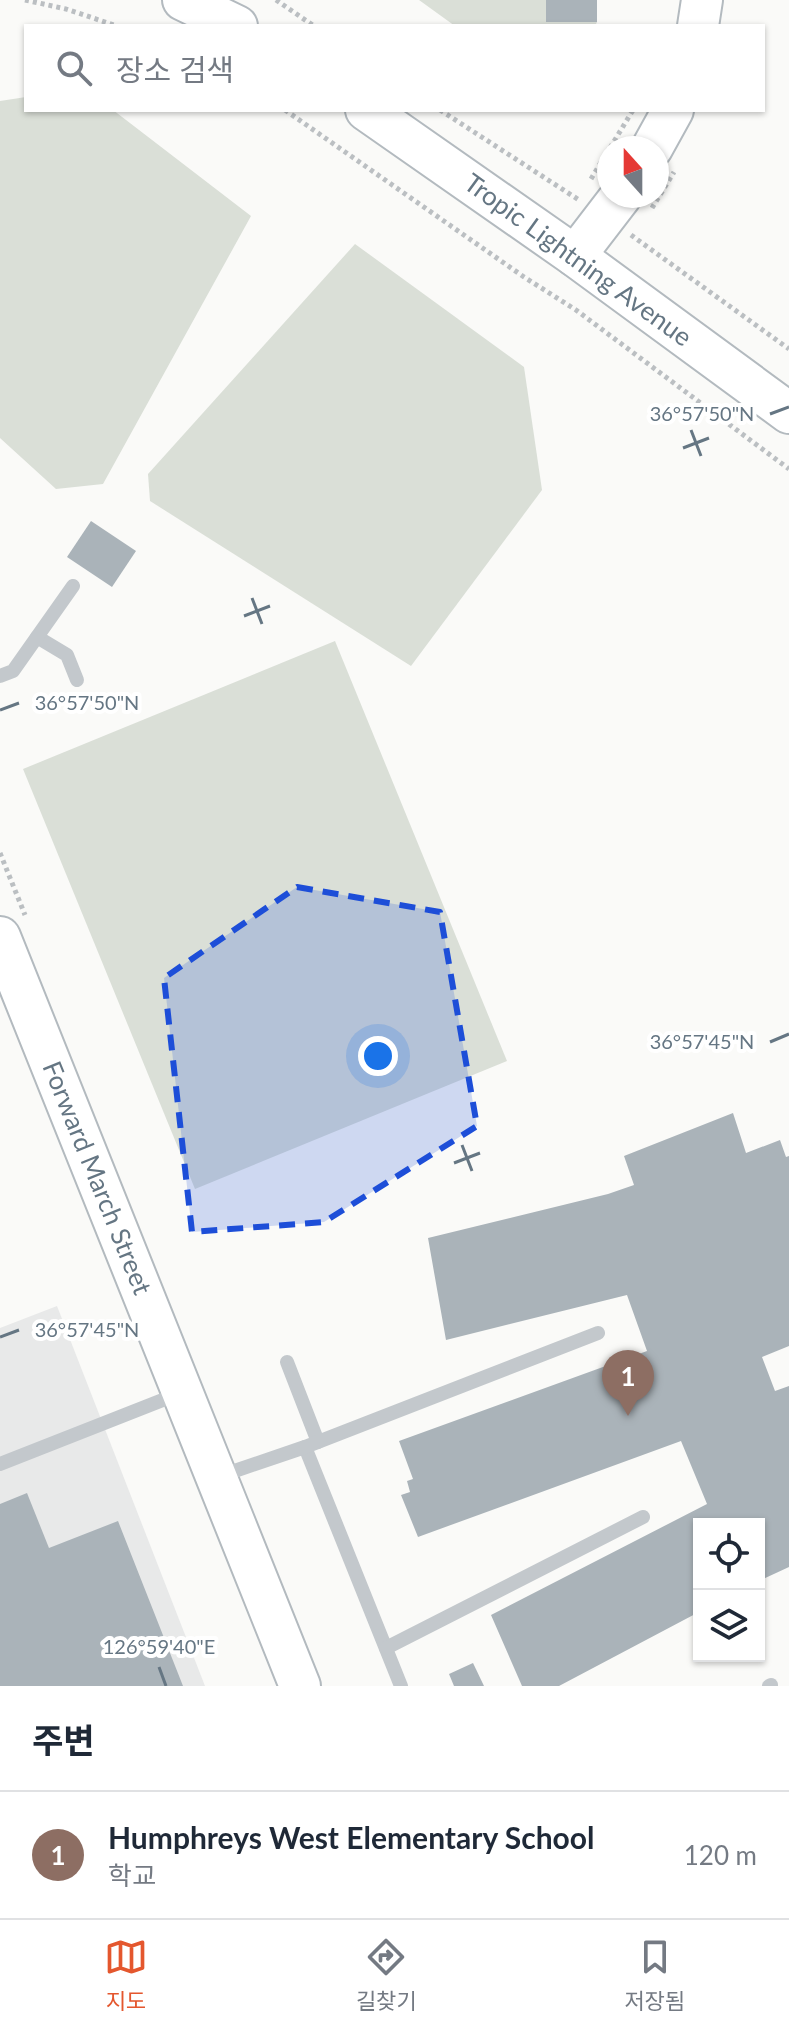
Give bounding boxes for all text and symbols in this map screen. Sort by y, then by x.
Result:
search box [24,24,765,112]
icon: search [52,46,96,90]
text: 장소 검색 [116,51,234,87]
north arrow [597,136,669,208]
street label: Tropic Lightning Avenue [459,166,699,353]
text: 36°57'50"N [650,401,754,425]
text: 36°57'50"N [35,690,139,714]
text: 36°57'45"N [650,1029,754,1053]
your location [358,1036,398,1076]
street label: Forward March Street [36,1056,160,1300]
text: 36°57'45"N [35,1317,139,1341]
pin: 1 [602,1350,654,1416]
map controls [693,1518,765,1662]
button: locate [693,1518,765,1590]
button: layers [693,1590,765,1662]
text: 126°59'40"E [103,1634,215,1658]
text: 주변 [32,1719,95,1760]
text: Humphreys West Elementary School [108,1819,595,1855]
text: 1 [50,1839,66,1871]
text: 120 m [684,1839,757,1871]
text: 학교 [108,1859,156,1891]
tab: 지도 [104,1935,148,2015]
tab: 길찾기 [356,1935,417,2015]
tab: 저장됨 [624,1935,685,2015]

